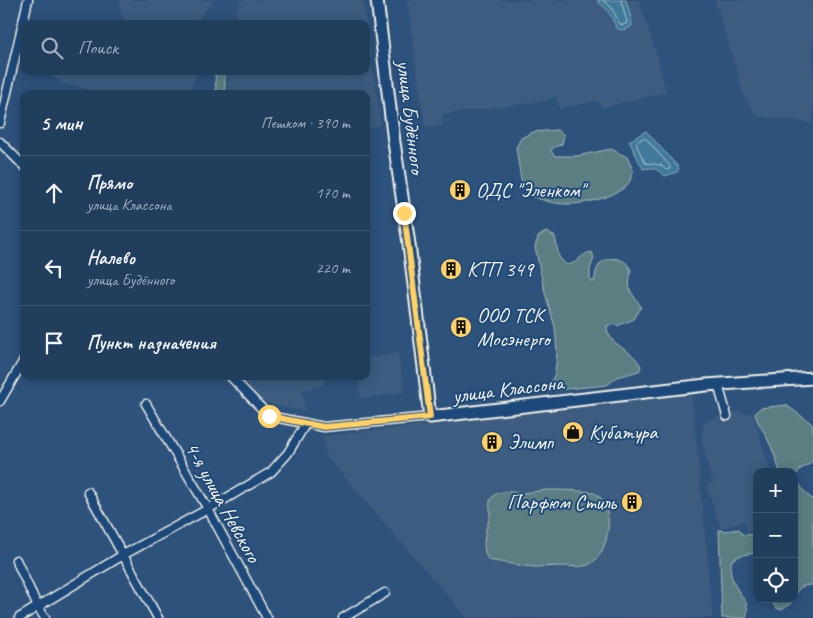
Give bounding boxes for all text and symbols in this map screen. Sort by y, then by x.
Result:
search box [20,20,370,75]
icon: search [38,34,66,62]
text: Поиск [78,36,118,60]
street label: улица Будённого [391,57,431,178]
text: 5 мин [40,110,82,136]
text: Пешком · 390 m [261,113,350,133]
text: Прямо [87,171,132,195]
place label: ОДС "Эленком" [476,177,589,203]
building icon: ОДС "Эленком" [448,178,472,202]
icon: ahead [40,179,68,207]
text: 170 m [316,183,350,203]
text: улица Классона [87,195,172,215]
route end [393,202,416,225]
text: Налево [87,246,135,270]
icon: left [40,254,68,282]
place label: КТП 349 [467,256,535,282]
building icon: КТП 349 [439,257,463,281]
text: 220 m [316,258,350,278]
text: улица Будённого [87,270,174,290]
place label: ООО ТСК Мосэнерго [477,302,552,352]
building icon: ООО ТСК Мосэнерго [449,315,473,339]
icon: arrive [40,329,68,357]
text: Пункт назначения [87,331,216,355]
street label: улица Классона [449,369,567,409]
route start [258,405,281,428]
place label: Кубатура [589,419,659,445]
shop icon: Кубатура [561,420,585,444]
place label: Элимп [508,429,555,455]
building icon: Элимп [480,430,504,454]
street label: 4-я улица Невского [179,437,268,568]
map controls [753,468,798,603]
button: + [753,468,798,513]
place label: Парфюм Стиль [507,489,618,515]
building icon: Парфюм Стиль [620,490,644,514]
button: − [753,513,798,558]
button: locate [753,558,798,603]

